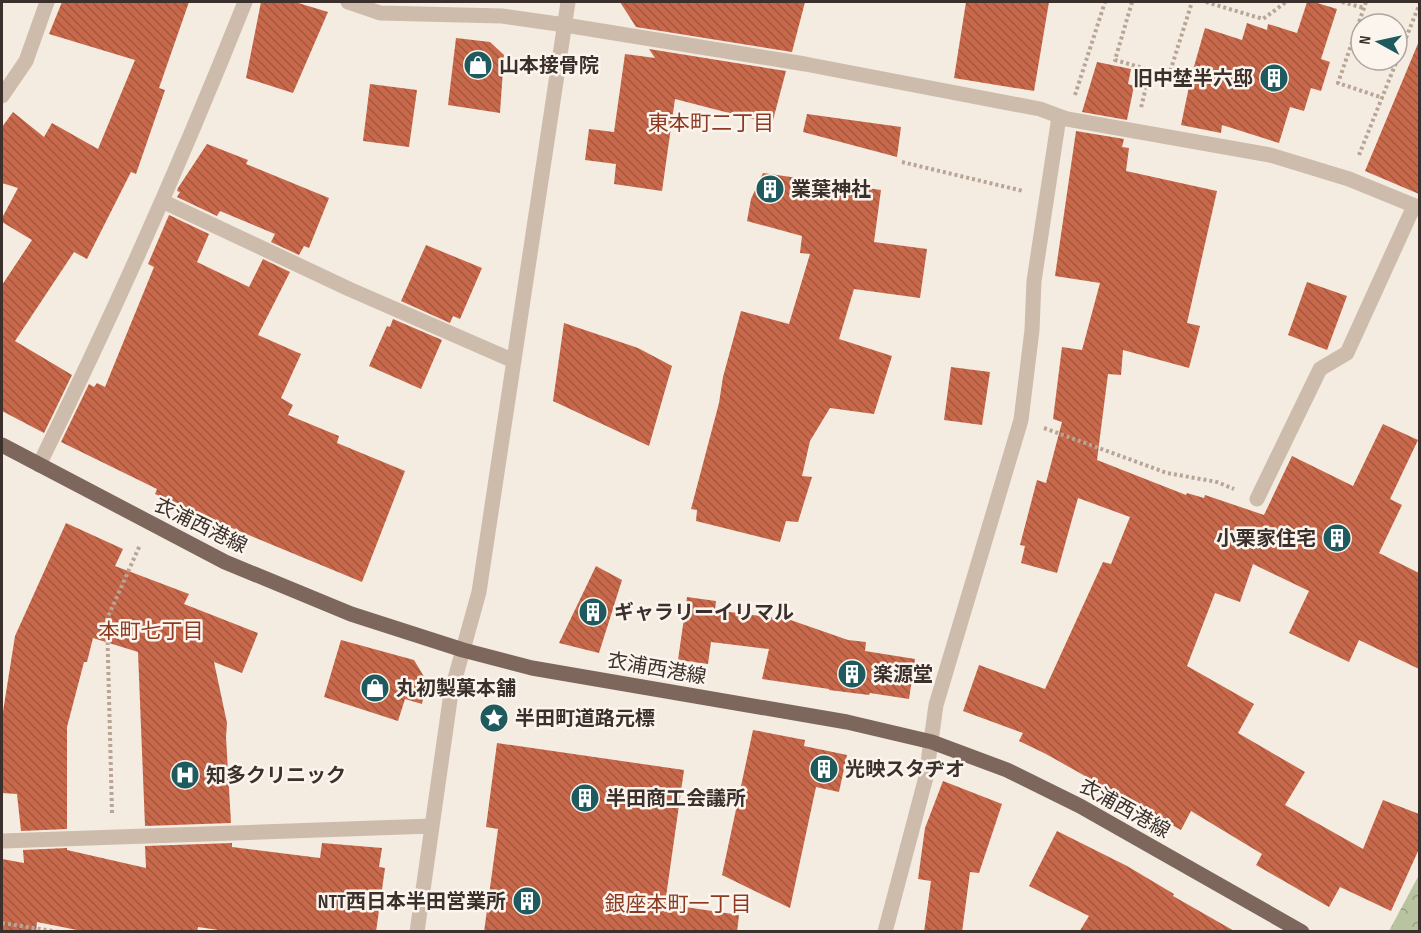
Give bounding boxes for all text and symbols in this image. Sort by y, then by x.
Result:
north arrow [1349,12,1409,72]
text: N [1356,35,1376,46]
shop icon: 山本接骨院 [462,49,494,81]
place label: 山本接骨院 [499,54,599,78]
building icon: 旧中埜半六邸 [1258,62,1290,94]
place label: 旧中埜半六邸 [1133,67,1253,91]
district label: 東本町二丁目 [648,111,774,136]
building icon: 業葉神社 [754,173,786,205]
place label: 業葉神社 [791,178,871,202]
street label: 衣浦西港線 [150,493,251,559]
building icon: 小栗家住宅 [1321,522,1353,554]
place label: 小栗家住宅 [1216,527,1316,551]
building icon: ギャラリーイリマル [577,596,609,628]
place label: ギャラリーイリマル [614,601,794,625]
district label: 本町七丁目 [99,619,204,644]
street label: 衣浦西港線 [606,648,708,689]
building icon: 楽源堂 [836,658,868,690]
place label: 楽源堂 [873,663,933,687]
shop icon: 丸初製菓本舗 [359,672,391,704]
place label: 丸初製菓本舗 [396,677,516,701]
place icon: 半田町道路元標 [478,702,510,734]
place label: 半田町道路元標 [515,707,655,731]
building icon: 光映スタヂオ [808,753,840,785]
place label: 光映スタヂオ [845,758,965,782]
hospital icon: 知多クリニック [169,759,201,791]
place label: 知多クリニック [206,764,346,788]
street label: 衣浦西港線 [1075,774,1174,844]
building icon: 半田商工会議所 [569,782,601,814]
place label: 半田商工会議所 [606,787,746,811]
building icon: NTT西日本半田営業所 [511,885,543,917]
place label: NTT西日本半田営業所 [318,890,506,914]
district label: 銀座本町一丁目 [605,892,752,917]

